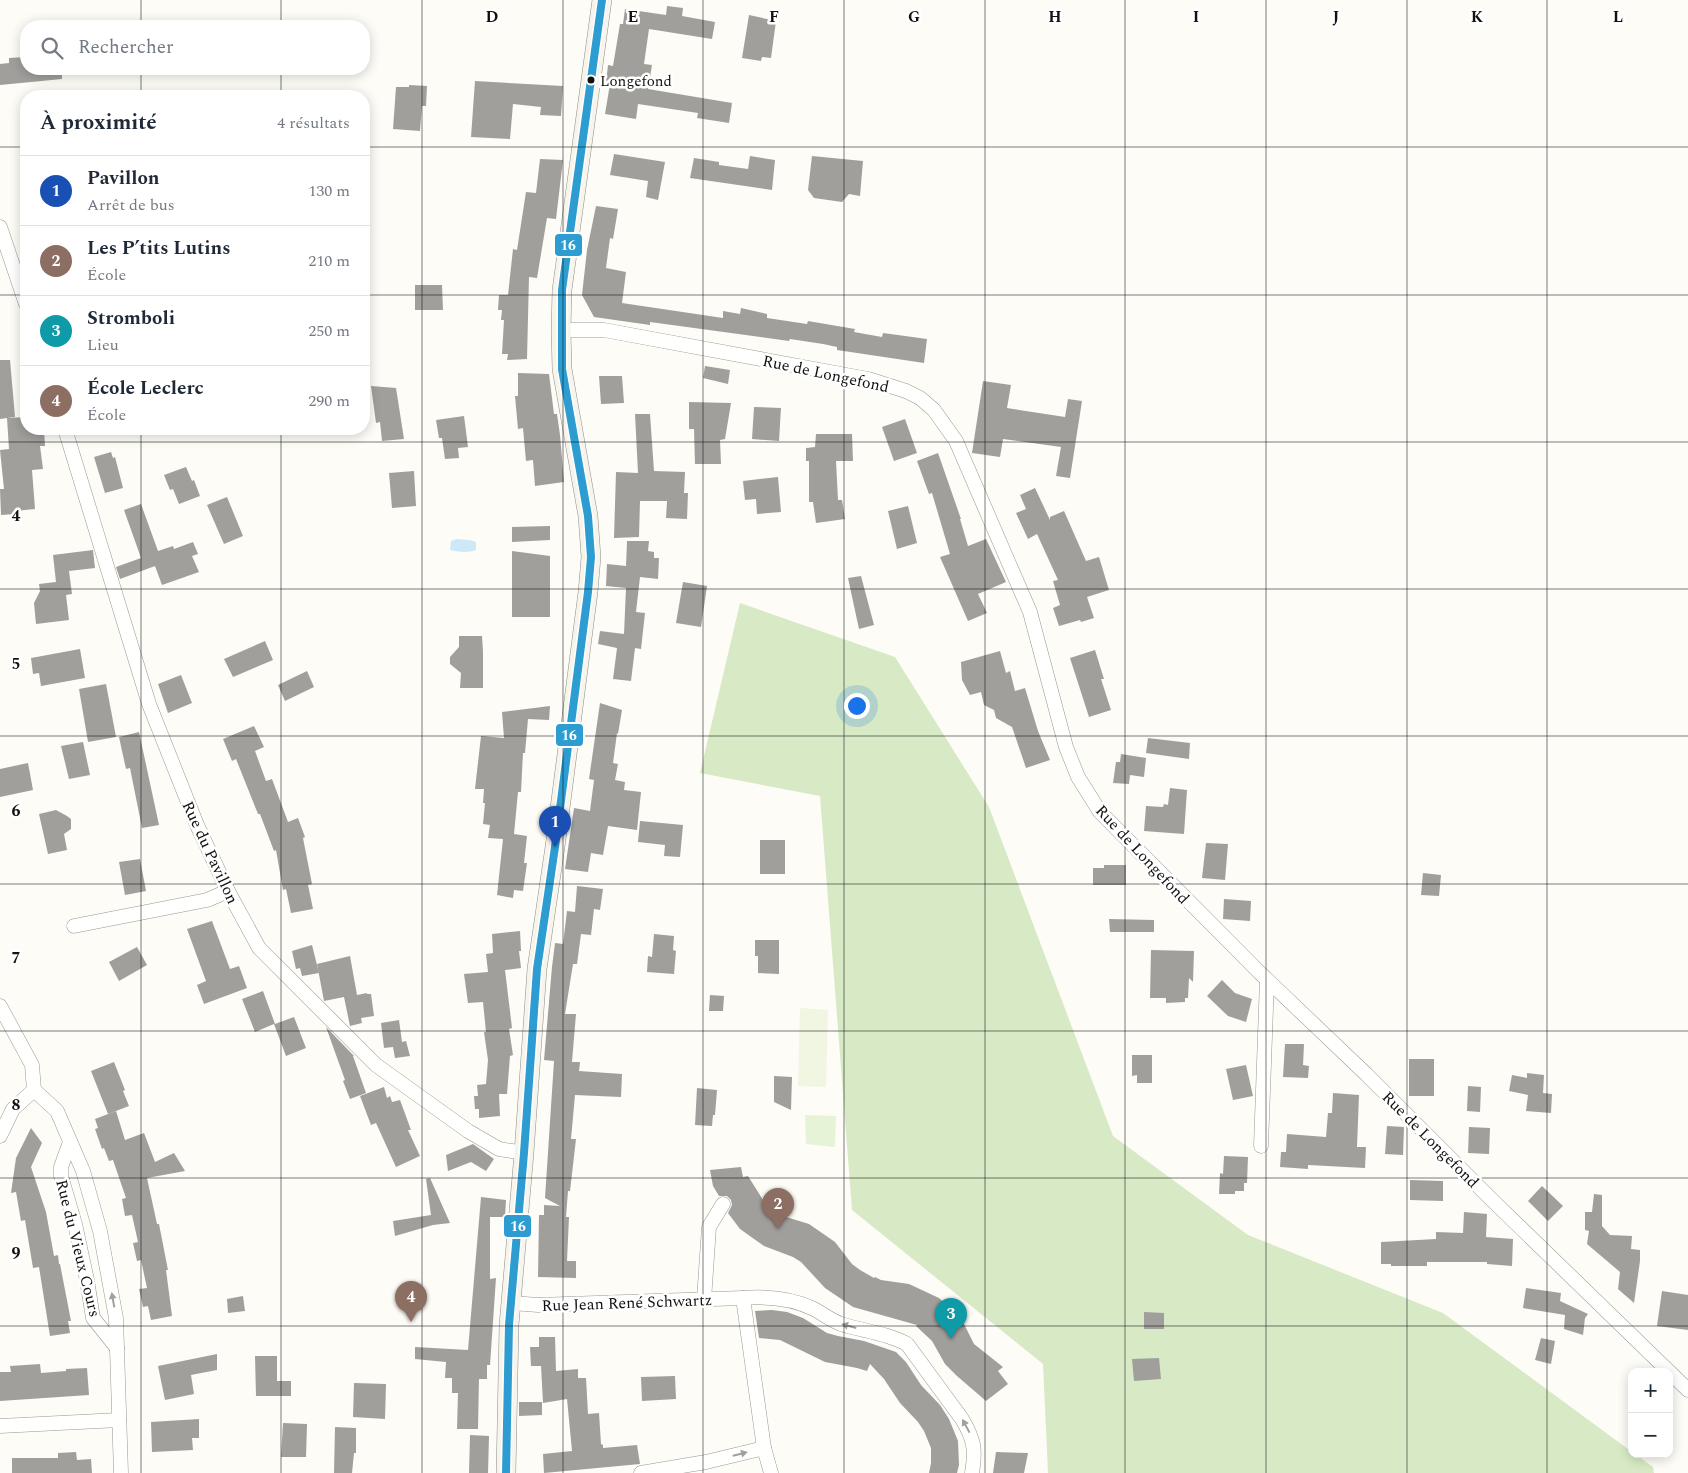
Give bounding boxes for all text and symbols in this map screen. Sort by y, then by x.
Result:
text: D [486,5,499,29]
text: E [628,5,638,29]
text: F [769,5,779,29]
text: G [908,5,920,29]
text: H [1048,5,1062,29]
text: I [1193,5,1199,29]
text: J [1333,5,1340,29]
text: K [1471,5,1484,29]
text: L [1613,5,1623,29]
search box [20,20,370,75]
text: Rechercher [78,33,174,62]
icon: search [38,34,66,62]
place label: Longefond [600,70,672,93]
marker: Longefond [586,75,596,85]
text: À proximité [40,107,157,139]
text: 4 résultats [277,111,350,135]
text: Pavillon [87,164,160,193]
text: 1 [52,179,60,203]
text: 130 m [308,179,350,203]
text: Arrêt de bus [87,193,175,217]
line badge: 16 [554,233,583,257]
text: Les P’tits Lutins [87,234,231,263]
text: 16 [560,235,576,256]
text: 2 [52,249,60,273]
text: 210 m [308,249,350,273]
text: École [87,263,126,287]
text: Stromboli [87,304,175,333]
text: 3 [52,319,60,343]
text: 250 m [308,319,350,343]
text: Lieu [87,333,119,357]
street label: Rue de Longefond [760,349,891,399]
text: École Leclerc [87,374,204,403]
text: 4 [52,389,60,413]
text: 290 m [308,389,350,413]
text: École [87,403,126,427]
text: 4 [12,504,21,528]
text: 5 [12,652,20,676]
your location [844,693,870,719]
line badge: 16 [555,723,584,747]
text: 16 [561,725,577,746]
street label: Rue du Pavillon [176,797,244,908]
text: 6 [12,799,21,823]
street label: Rue de Longefond [1090,799,1195,910]
pin: 1 [539,806,571,847]
text: 7 [12,946,21,970]
street label: Rue de Longefond [1376,1086,1484,1194]
text: 8 [12,1093,21,1117]
street label: Rue du Vieux Cours [49,1177,107,1320]
pin: 2 [762,1188,794,1229]
line badge: 16 [503,1214,532,1238]
text: 16 [510,1216,526,1237]
text: 9 [12,1241,21,1265]
pin: 4 [395,1281,427,1322]
street label: Rue Jean René Schwartz [541,1288,713,1318]
one-way arrow [109,1291,117,1307]
pin: 3 [935,1298,967,1339]
one-way arrow [841,1322,856,1330]
map controls [1628,1368,1673,1458]
button: + [1628,1368,1673,1413]
button: − [1628,1413,1673,1458]
one-way arrow [962,1419,970,1433]
one-way arrow [732,1450,747,1458]

